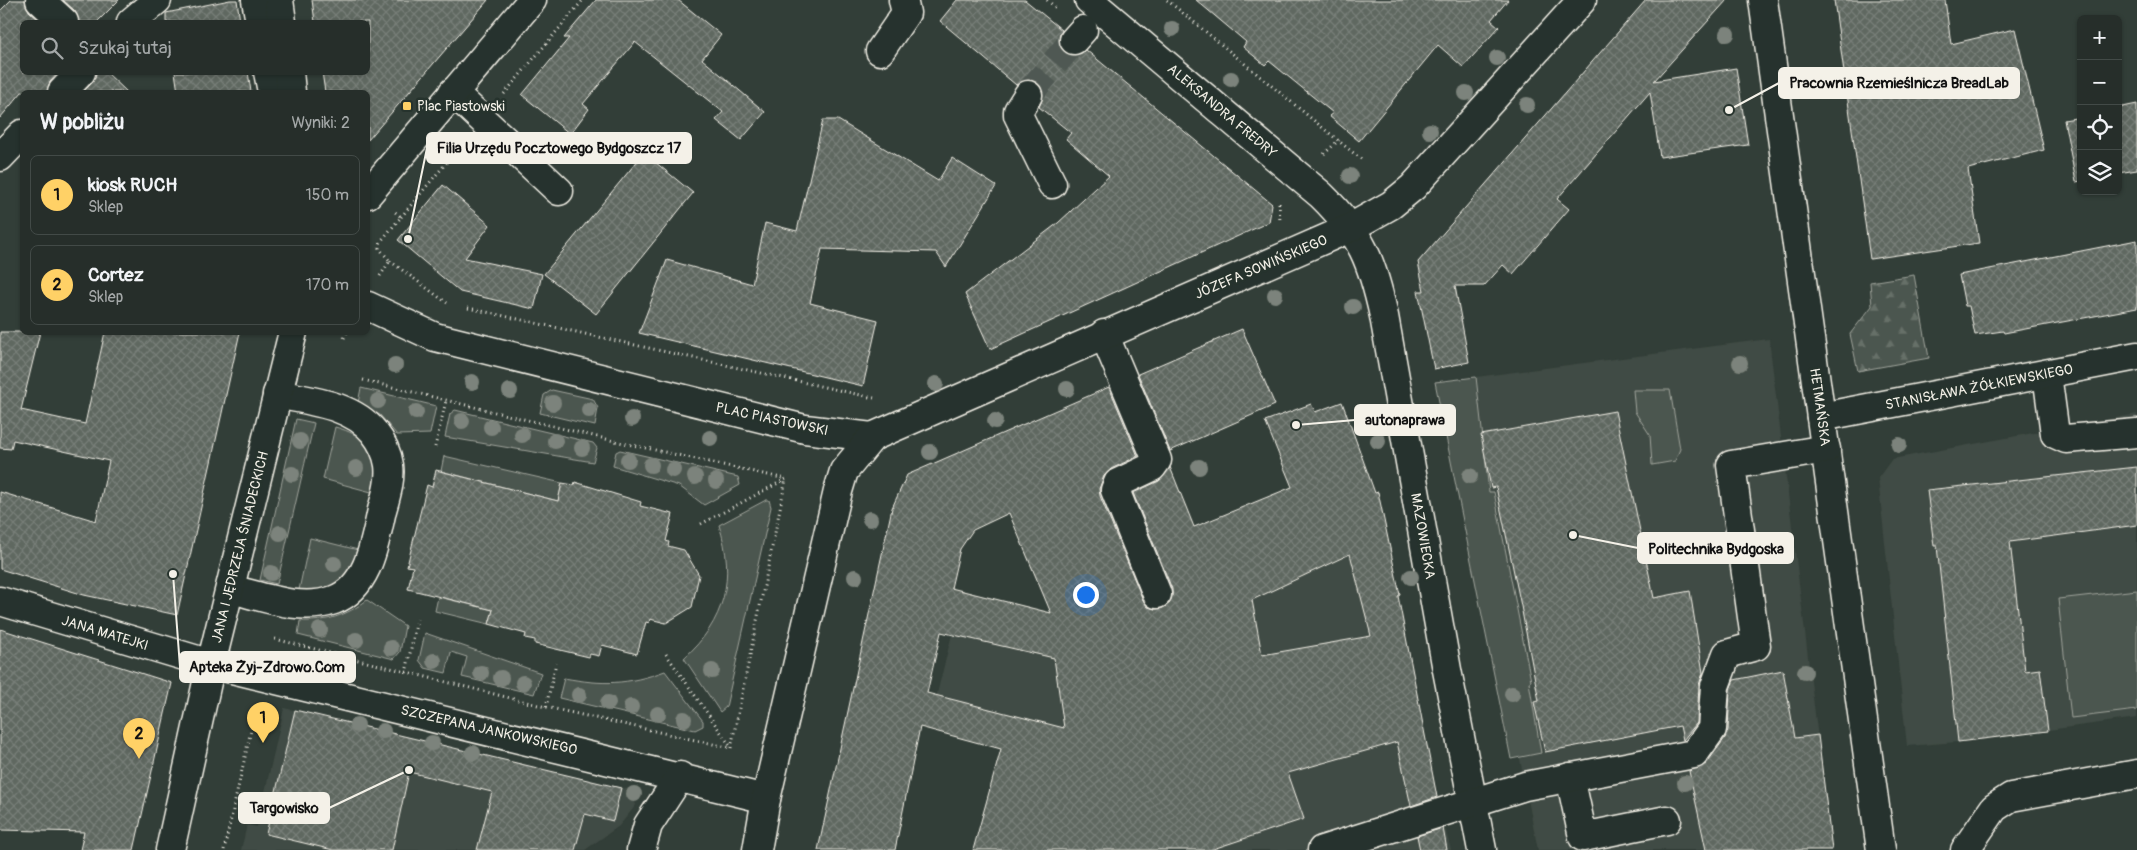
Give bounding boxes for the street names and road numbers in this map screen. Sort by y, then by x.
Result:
street label: ALEKSANDRA FREDRY [1164,60,1280,162]
street label: JÓZEFA SOWIŃSKIEGO [1192,230,1330,303]
street label: STANISŁAWA ŻÓŁKIEWSKIEGO [1884,359,2074,414]
street label: HETMAŃSKA [1806,367,1835,447]
street label: PLAC PIASTOWSKI [714,399,830,439]
street label: JANA I JĘDRZEJA ŚNIADECKICH [207,449,272,645]
street label: MAZOWIECKA [1407,492,1439,580]
street label: JANA MATEJKI [60,612,150,654]
street label: SZCZEPANA JANKOWSKIEGO [399,701,579,759]

